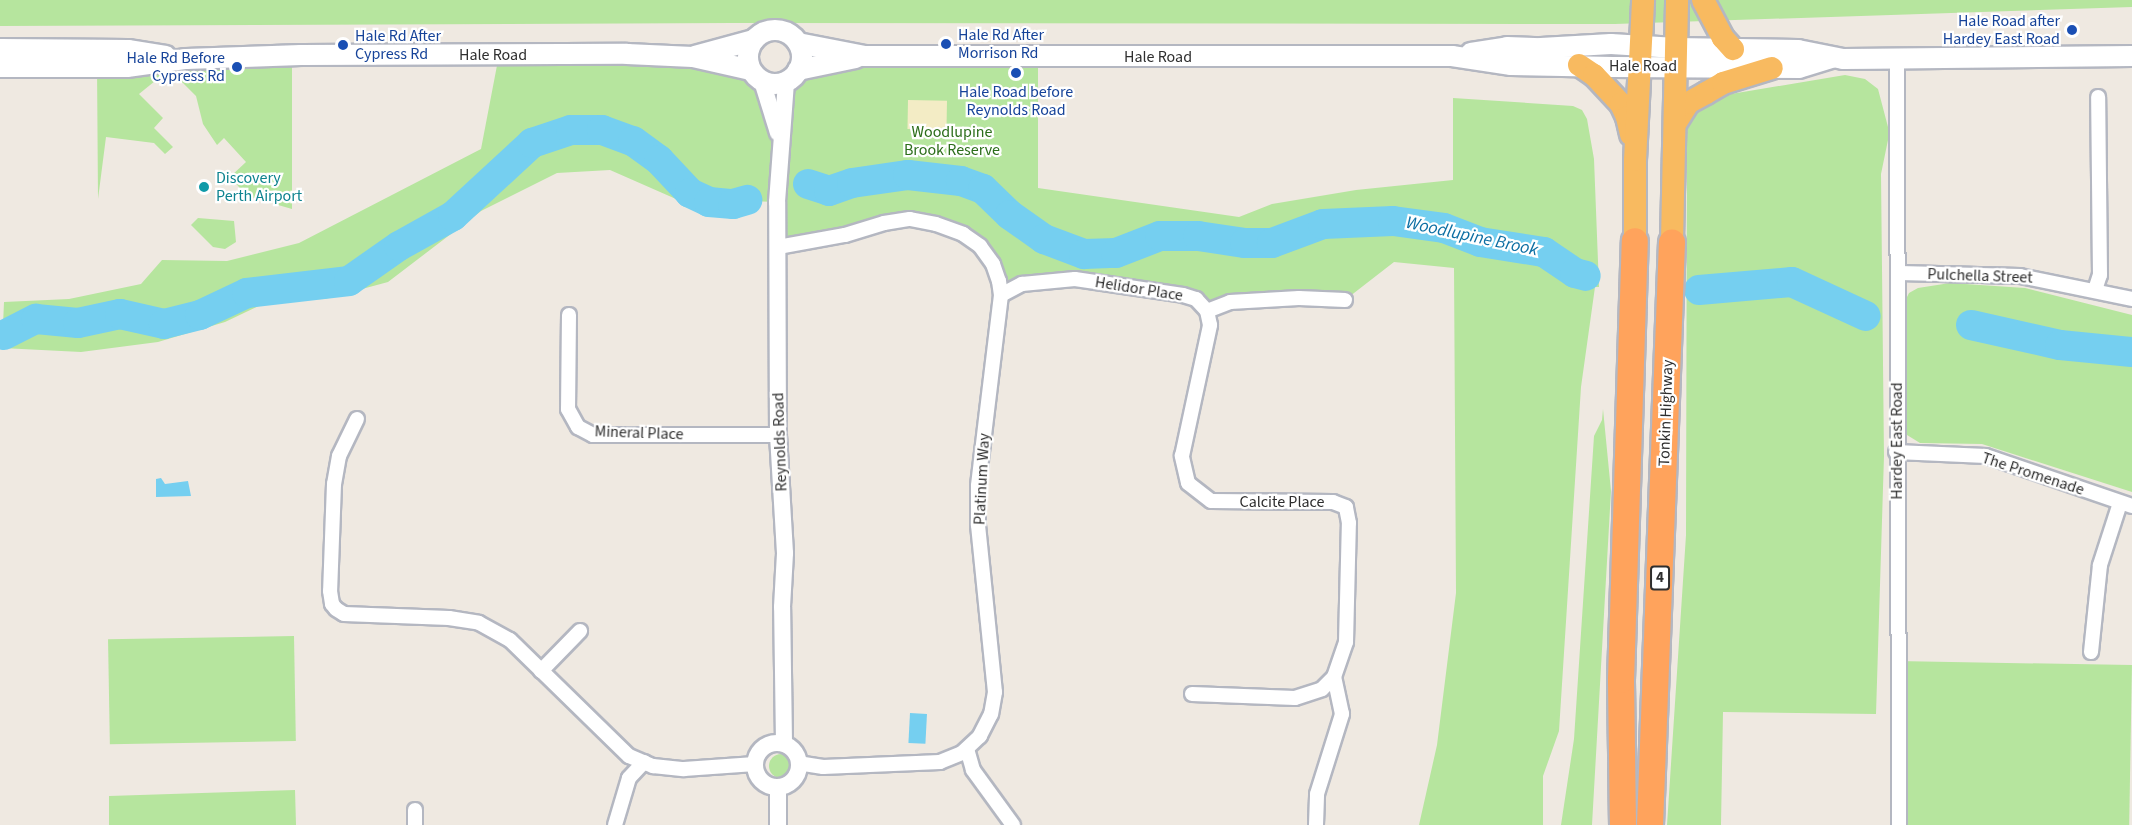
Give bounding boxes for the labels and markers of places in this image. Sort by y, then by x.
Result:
place label: Hale Road after Hardey East Road [1943,11,2060,49]
marker: Hale Road after Hardey East Road [2065,23,2079,37]
place label: Hale Rd After Morrison Rd [958,25,1044,63]
place label: Hale Rd After Cypress Rd [355,26,441,64]
marker: Hale Rd After Morrison Rd [939,37,953,51]
marker: Hale Rd After Cypress Rd [336,38,350,52]
place label: Hale Rd Before Cypress Rd [126,48,225,86]
marker: Hale Rd Before Cypress Rd [230,60,244,74]
marker: Hale Road before Reynolds Road [1009,66,1023,80]
place label: Hale Road before Reynolds Road [959,82,1073,120]
place label: Discovery Perth Airport [216,168,302,206]
marker: Discovery Perth Airport [197,180,211,194]

